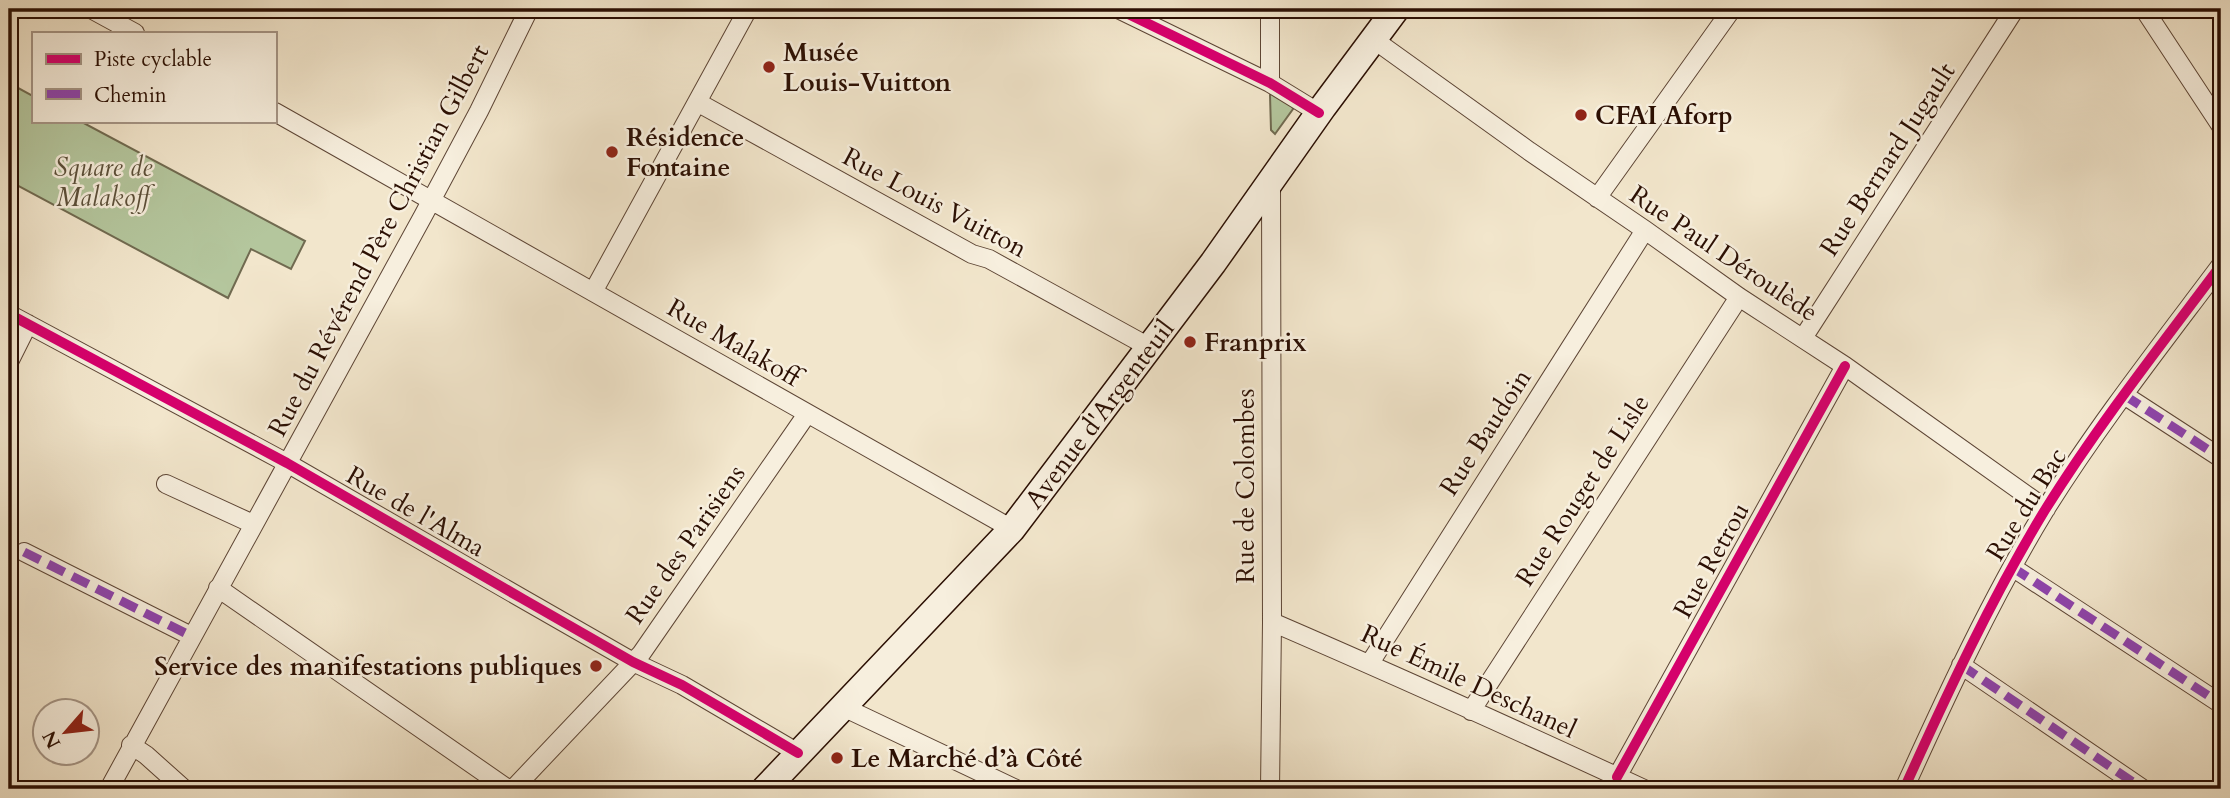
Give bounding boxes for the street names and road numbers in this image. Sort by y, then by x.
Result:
street label: Rue du Révérend Père Christian Gilbert [260,38,497,442]
street label: Rue Bernard Jugault [1812,56,1963,263]
street label: Rue Louis Vuitton [836,139,1033,266]
street label: Rue Paul Déroulède [1623,177,1825,330]
street label: Rue Malakoff [661,290,810,397]
street label: Avenue d'Argenteuil [1017,312,1182,516]
street label: Rue Baudoin [1431,362,1539,502]
street label: Rue Rouget de Lisle [1507,388,1657,593]
street label: Rue de Colombes [1228,389,1263,583]
street label: Rue du Bac [1978,441,2075,567]
street label: Rue de l'Alma [340,458,491,565]
street label: Rue des Parisiens [617,458,753,631]
street label: Rue Retrou [1665,496,1758,624]
street label: Rue Émile Deschanel [1355,616,1583,747]

